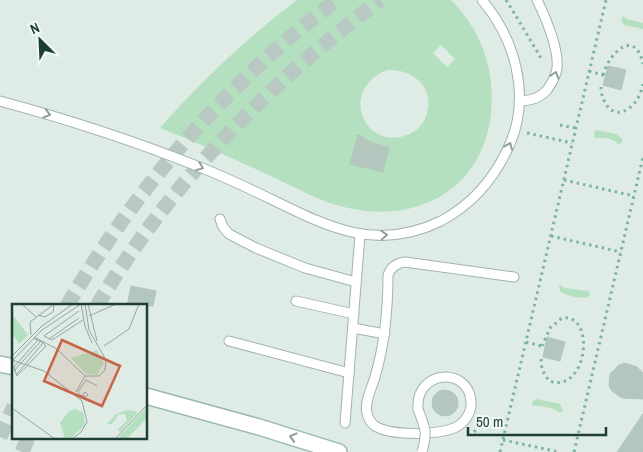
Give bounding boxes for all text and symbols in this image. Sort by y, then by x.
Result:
north arrow [15,15,65,65]
text: N [27,18,42,38]
one-way arrow [549,71,559,80]
one-way arrow [43,108,51,118]
one-way arrow [503,143,513,151]
one-way arrow [196,162,204,172]
one-way arrow [380,230,388,241]
inset map [12,304,148,440]
scale bar [468,404,606,436]
text: 50 m [476,411,503,432]
one-way arrow [289,433,297,443]

